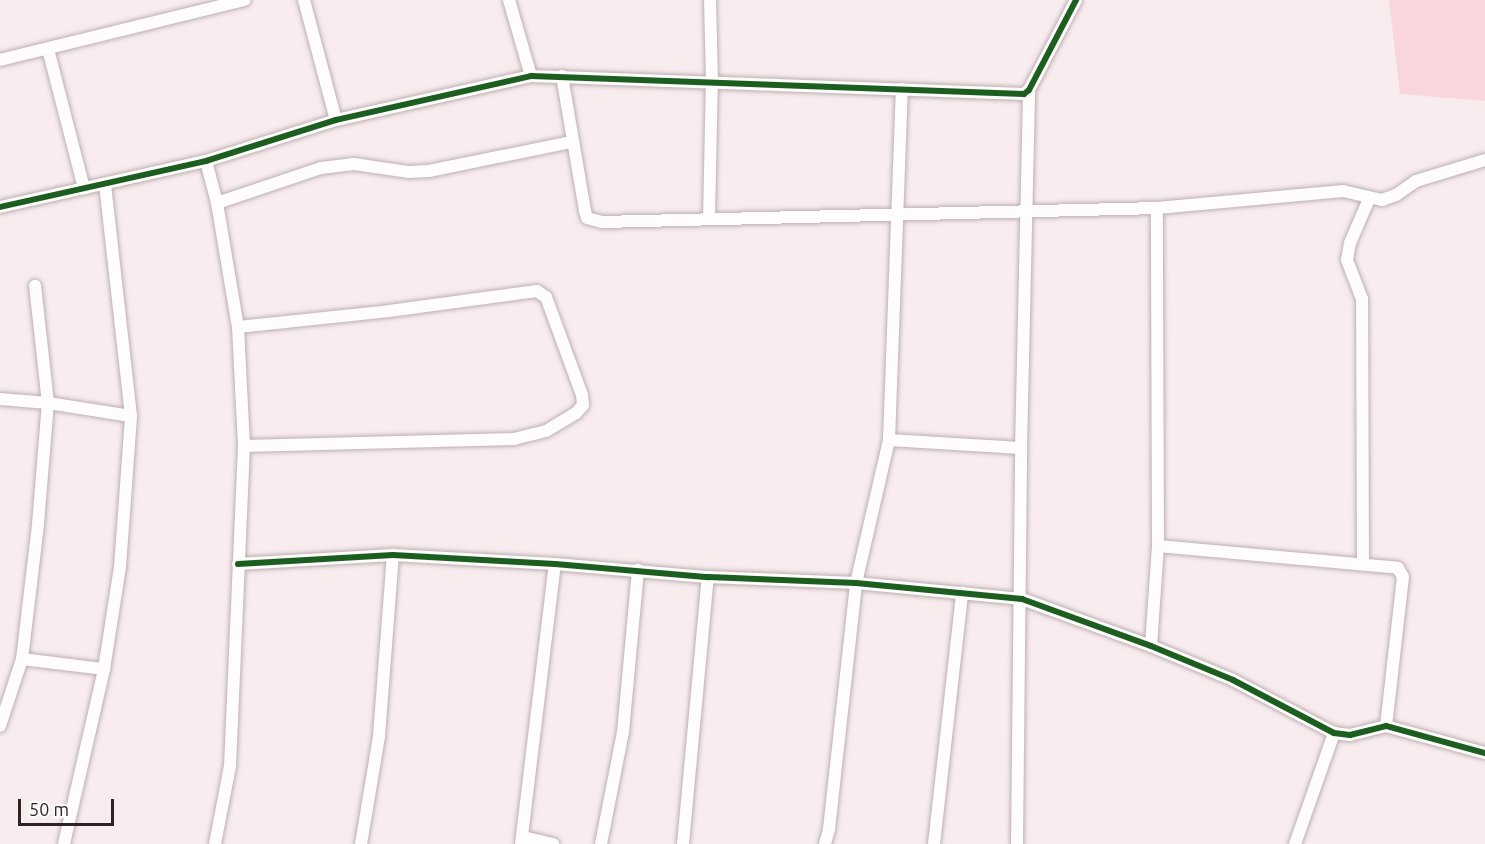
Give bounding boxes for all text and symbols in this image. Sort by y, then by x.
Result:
scale bar [21,787,117,825]
text: 50 m [29,799,69,819]

